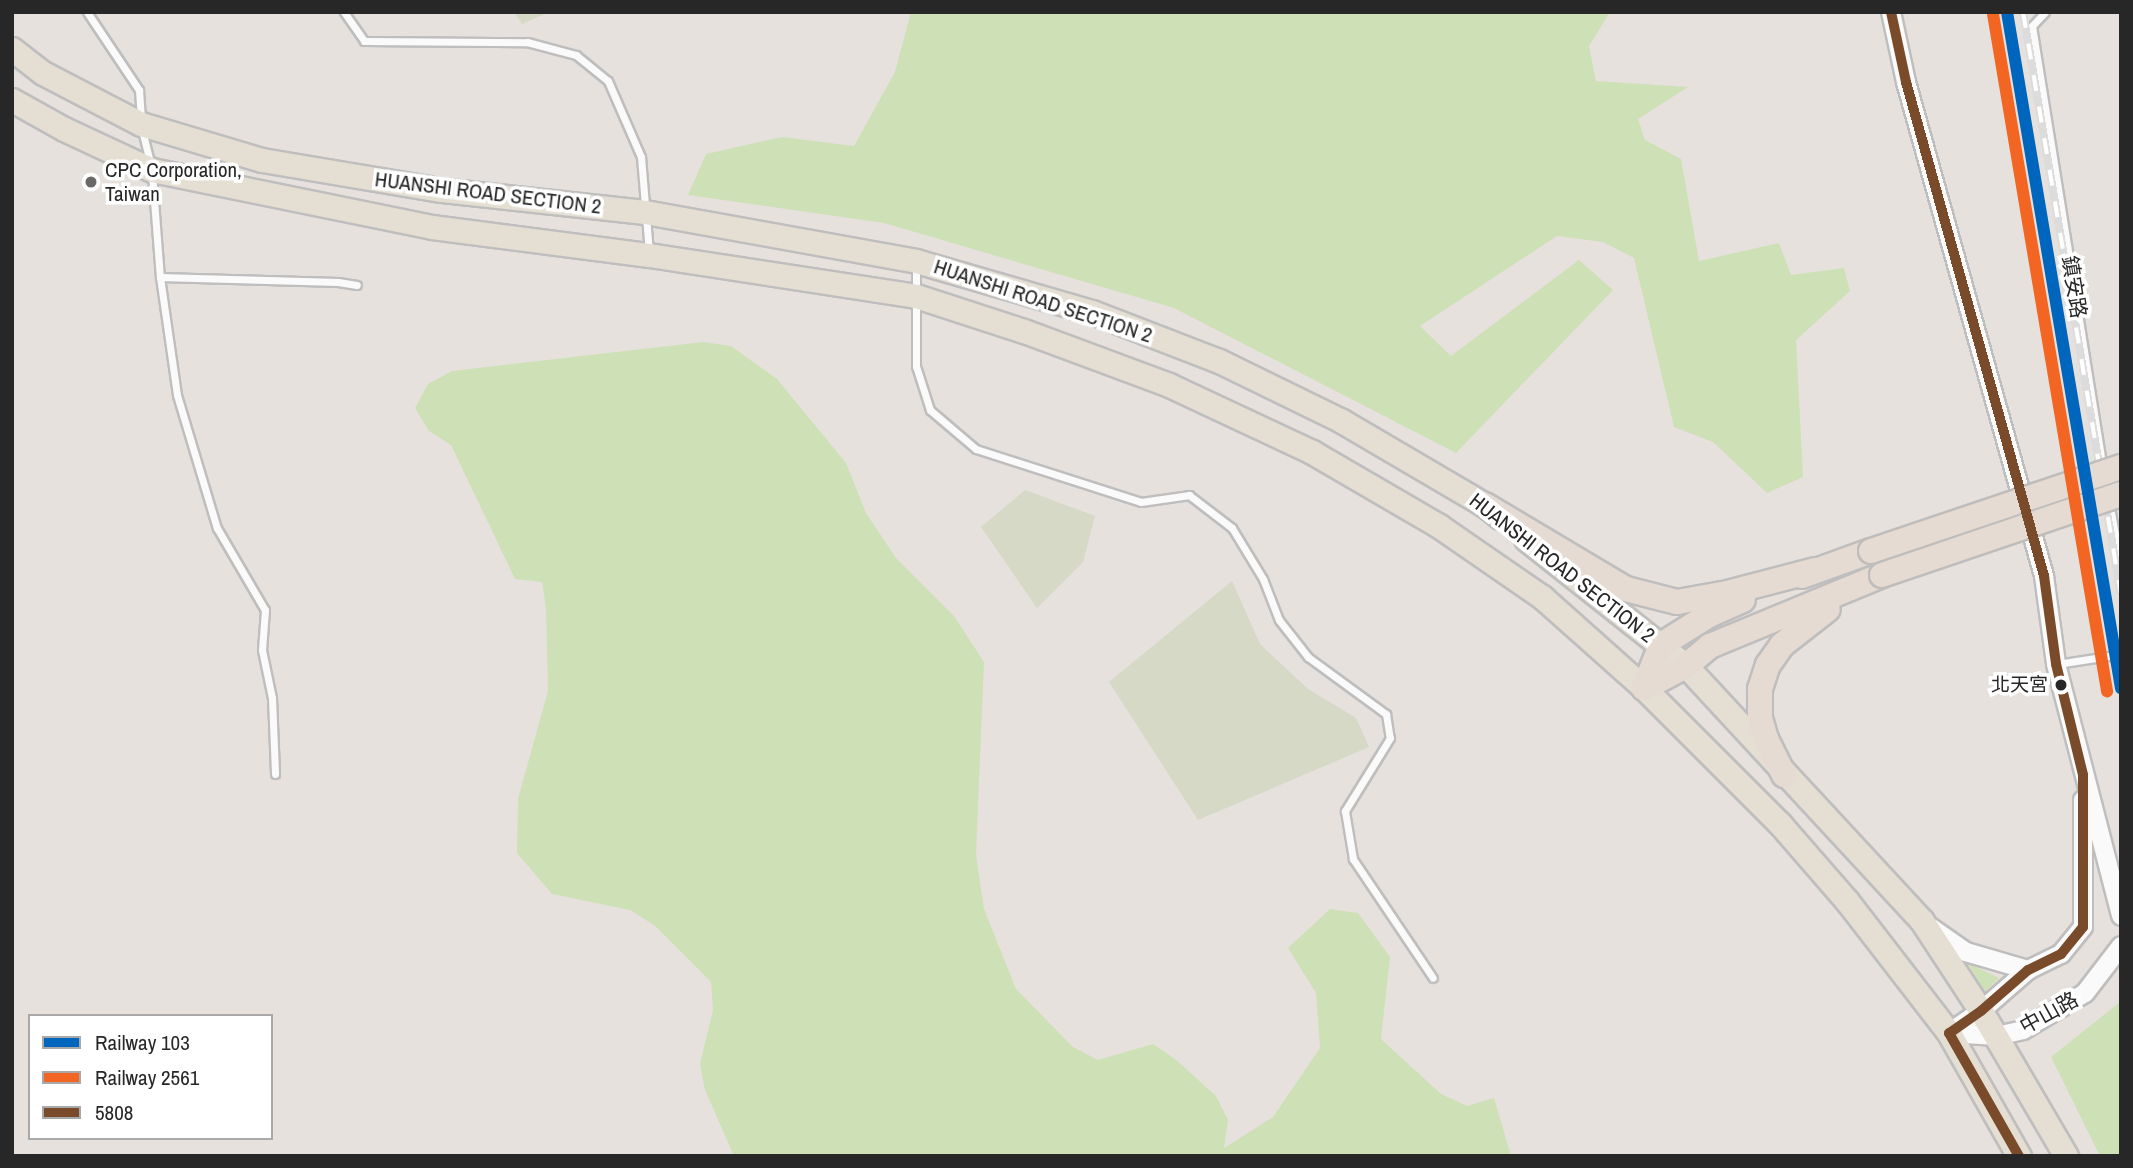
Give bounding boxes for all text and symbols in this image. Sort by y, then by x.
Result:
place label: CPC Corporation, Taiwan [105,157,242,207]
street label: HUANSHI ROAD SECTION 2 [373,167,603,219]
marker: CPC Corporation, Taiwan [83,174,99,190]
street label: HUANSHI ROAD SECTION 2 [931,254,1155,348]
street label: 鎮安路 [2057,254,2091,320]
street label: HUANSHI ROAD SECTION 2 [1465,488,1659,648]
place label: 北天宮 [1991,674,2048,696]
marker: 北天宮 [2054,678,2068,692]
street label: 中山路 [2015,987,2083,1039]
legend [28,1014,273,1140]
text: Railway 103 [95,1028,190,1057]
text: Railway 2561 [95,1063,199,1092]
text: 5808 [95,1098,133,1127]

